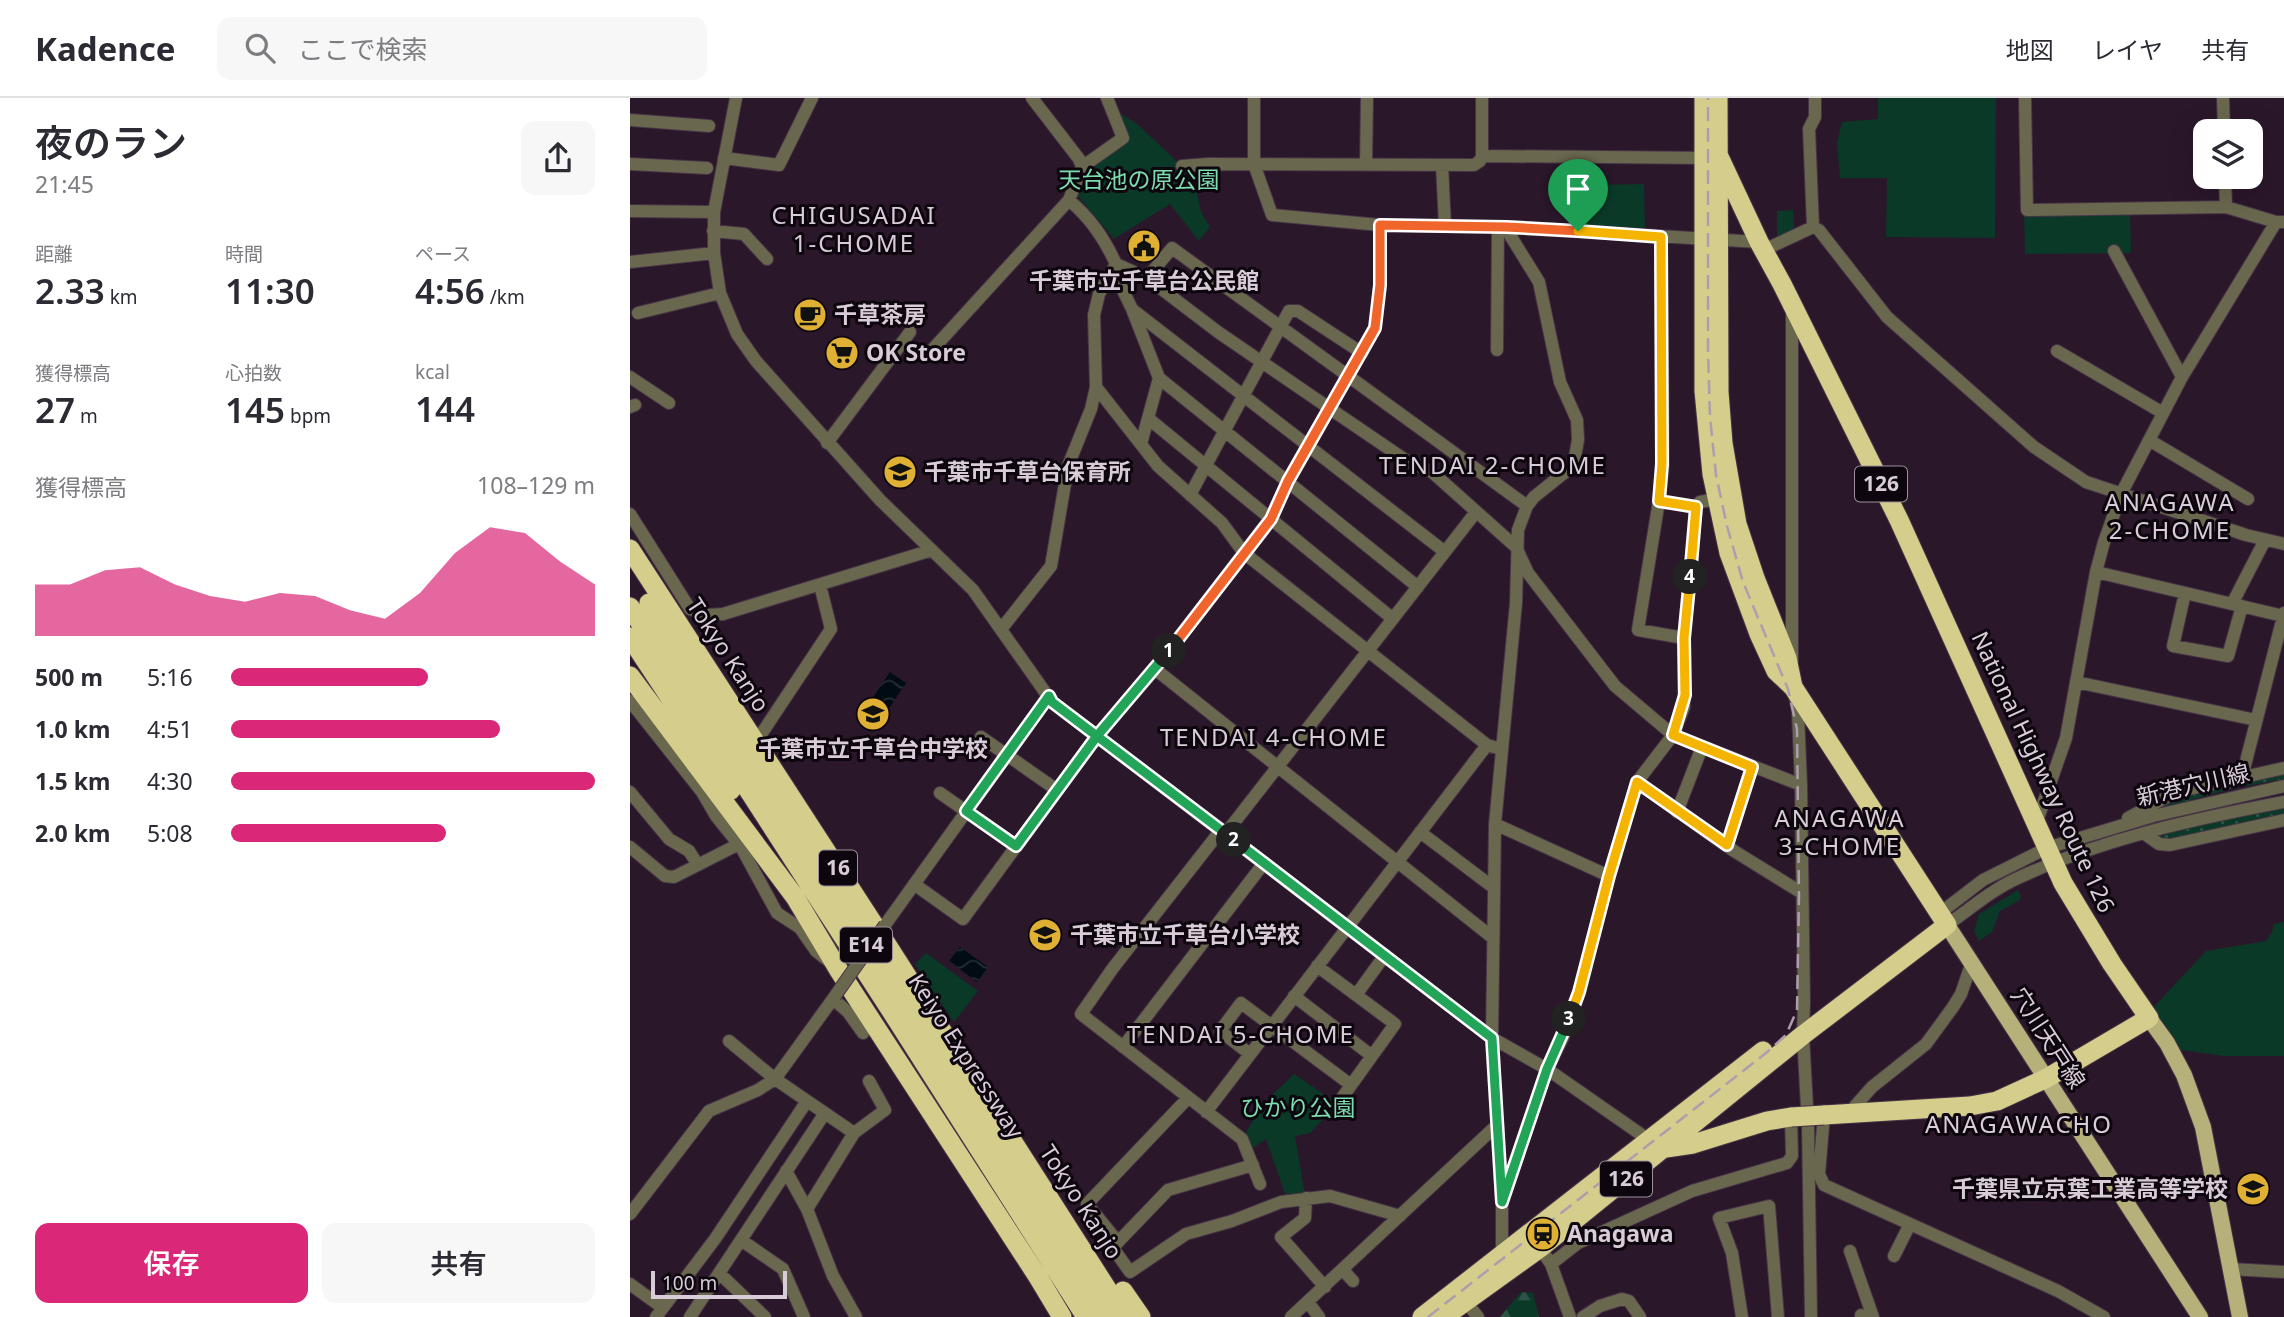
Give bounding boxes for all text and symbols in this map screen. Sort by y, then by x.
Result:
search box [217,17,707,80]
text: Kadence [35,26,175,71]
icon: search [241,29,279,67]
text: ここで検索 [297,31,427,67]
text: 地図 [2006,33,2054,66]
text: レイヤ [2092,33,2163,66]
text: 共有 [2201,33,2249,66]
text: 夜のラン [35,116,187,168]
map controls [2193,119,2263,189]
button: layers [2193,119,2263,189]
button: share [521,121,595,195]
pin [1548,159,1608,231]
park label: 天台池の原公園 [1059,163,1220,195]
text: 21:45 [35,168,94,200]
icon: arrive [1559,170,1597,208]
district label: CHIGUSADAI 1-CHOME [771,198,937,259]
public building icon: 千葉市立千草台公民館 [1125,227,1163,265]
text: 距離 [35,241,73,267]
text: 時間 [225,241,263,267]
text: ペース [415,241,471,267]
place label: 千葉市立千草台公民館 [1029,264,1259,296]
text: 2.33 [35,267,105,314]
text: 11:30 [225,267,315,314]
text: 4:56 [415,267,485,314]
text: km [105,284,138,310]
text: /km [485,284,525,310]
cafe icon: 千草茶房 [791,296,829,334]
place label: 千草茶房 [834,298,926,330]
supermarket icon: OK Store [823,334,861,372]
place label: OK Store [866,336,966,368]
text: kcal [415,359,450,385]
text: 獲得標高 [35,360,111,386]
text: 心拍数 [225,360,282,386]
text: 144 [415,385,475,432]
text: 27 [35,386,75,433]
text: 145 [225,386,285,433]
text: m [75,403,98,429]
text: bpm [285,403,331,429]
district label: TENDAI 2-CHOME [1379,448,1607,481]
school or university icon: 千葉市千草台保育所 [881,453,919,491]
place label: 千葉市千草台保育所 [924,455,1131,487]
road number: 126 [1855,466,1907,502]
text: 108–129 m [477,469,595,501]
text: 獲得標高 [35,471,127,503]
district label: ANAGAWA 2-CHOME [2105,485,2235,546]
pin: 4 [1672,560,1708,594]
text: 4 [1684,563,1695,589]
street label: Tokyo Kanjo [680,591,778,718]
street label: National Highway Route 126 [1965,626,2123,917]
pin: 1 [1152,634,1186,668]
text: 1 [1163,637,1174,663]
text: 500 m [35,661,103,693]
text: 5:16 [147,661,193,693]
school or university icon: 千葉市立千草台中学校 [854,695,892,733]
text: 1.0 km [35,713,110,745]
text: 4:51 [147,713,193,745]
district label: TENDAI 4-CHOME [1160,720,1388,753]
place label: 千葉市立千草台中学校 [758,732,988,764]
street label: 新港穴川線 [2133,756,2252,813]
text: 1.5 km [35,765,110,797]
text: 4:30 [147,765,193,797]
district label: ANAGAWA 3-CHOME [1775,801,1905,862]
text: 2.0 km [35,817,110,849]
text: 5:08 [147,817,193,849]
pin: 2 [1216,822,1252,858]
text: 2 [1228,826,1239,852]
road number: 16 [819,850,857,886]
school or university icon: 千葉市立千草台小学校 [1026,916,1064,954]
place label: 千葉市立千草台小学校 [1070,918,1300,950]
road number: E14 [840,928,892,962]
street label: Keiyo Expressway [902,967,1032,1144]
street label: 穴川天戸線 [2004,981,2094,1094]
pin: 3 [1552,1002,1586,1037]
text: 3 [1563,1005,1574,1031]
district label: TENDAI 5-CHOME [1127,1017,1355,1050]
park label: ひかり公園 [1241,1091,1356,1123]
district label: ANAGAWACHO [1925,1107,2113,1140]
street label: Tokyo Kanjo [1033,1138,1131,1265]
road number: 126 [1600,1162,1652,1196]
school or university icon: 千葉県立京葉工業高等学校 [2234,1170,2272,1208]
place label: 千葉県立京葉工業高等学校 [1952,1172,2228,1204]
station icon: Anagawa [1524,1215,1562,1253]
place label: Anagawa [1567,1217,1673,1249]
button: 保存 [35,1223,308,1303]
button: 共有 [322,1223,595,1303]
scale bar [651,1268,788,1300]
text: 100 m [662,1270,717,1296]

